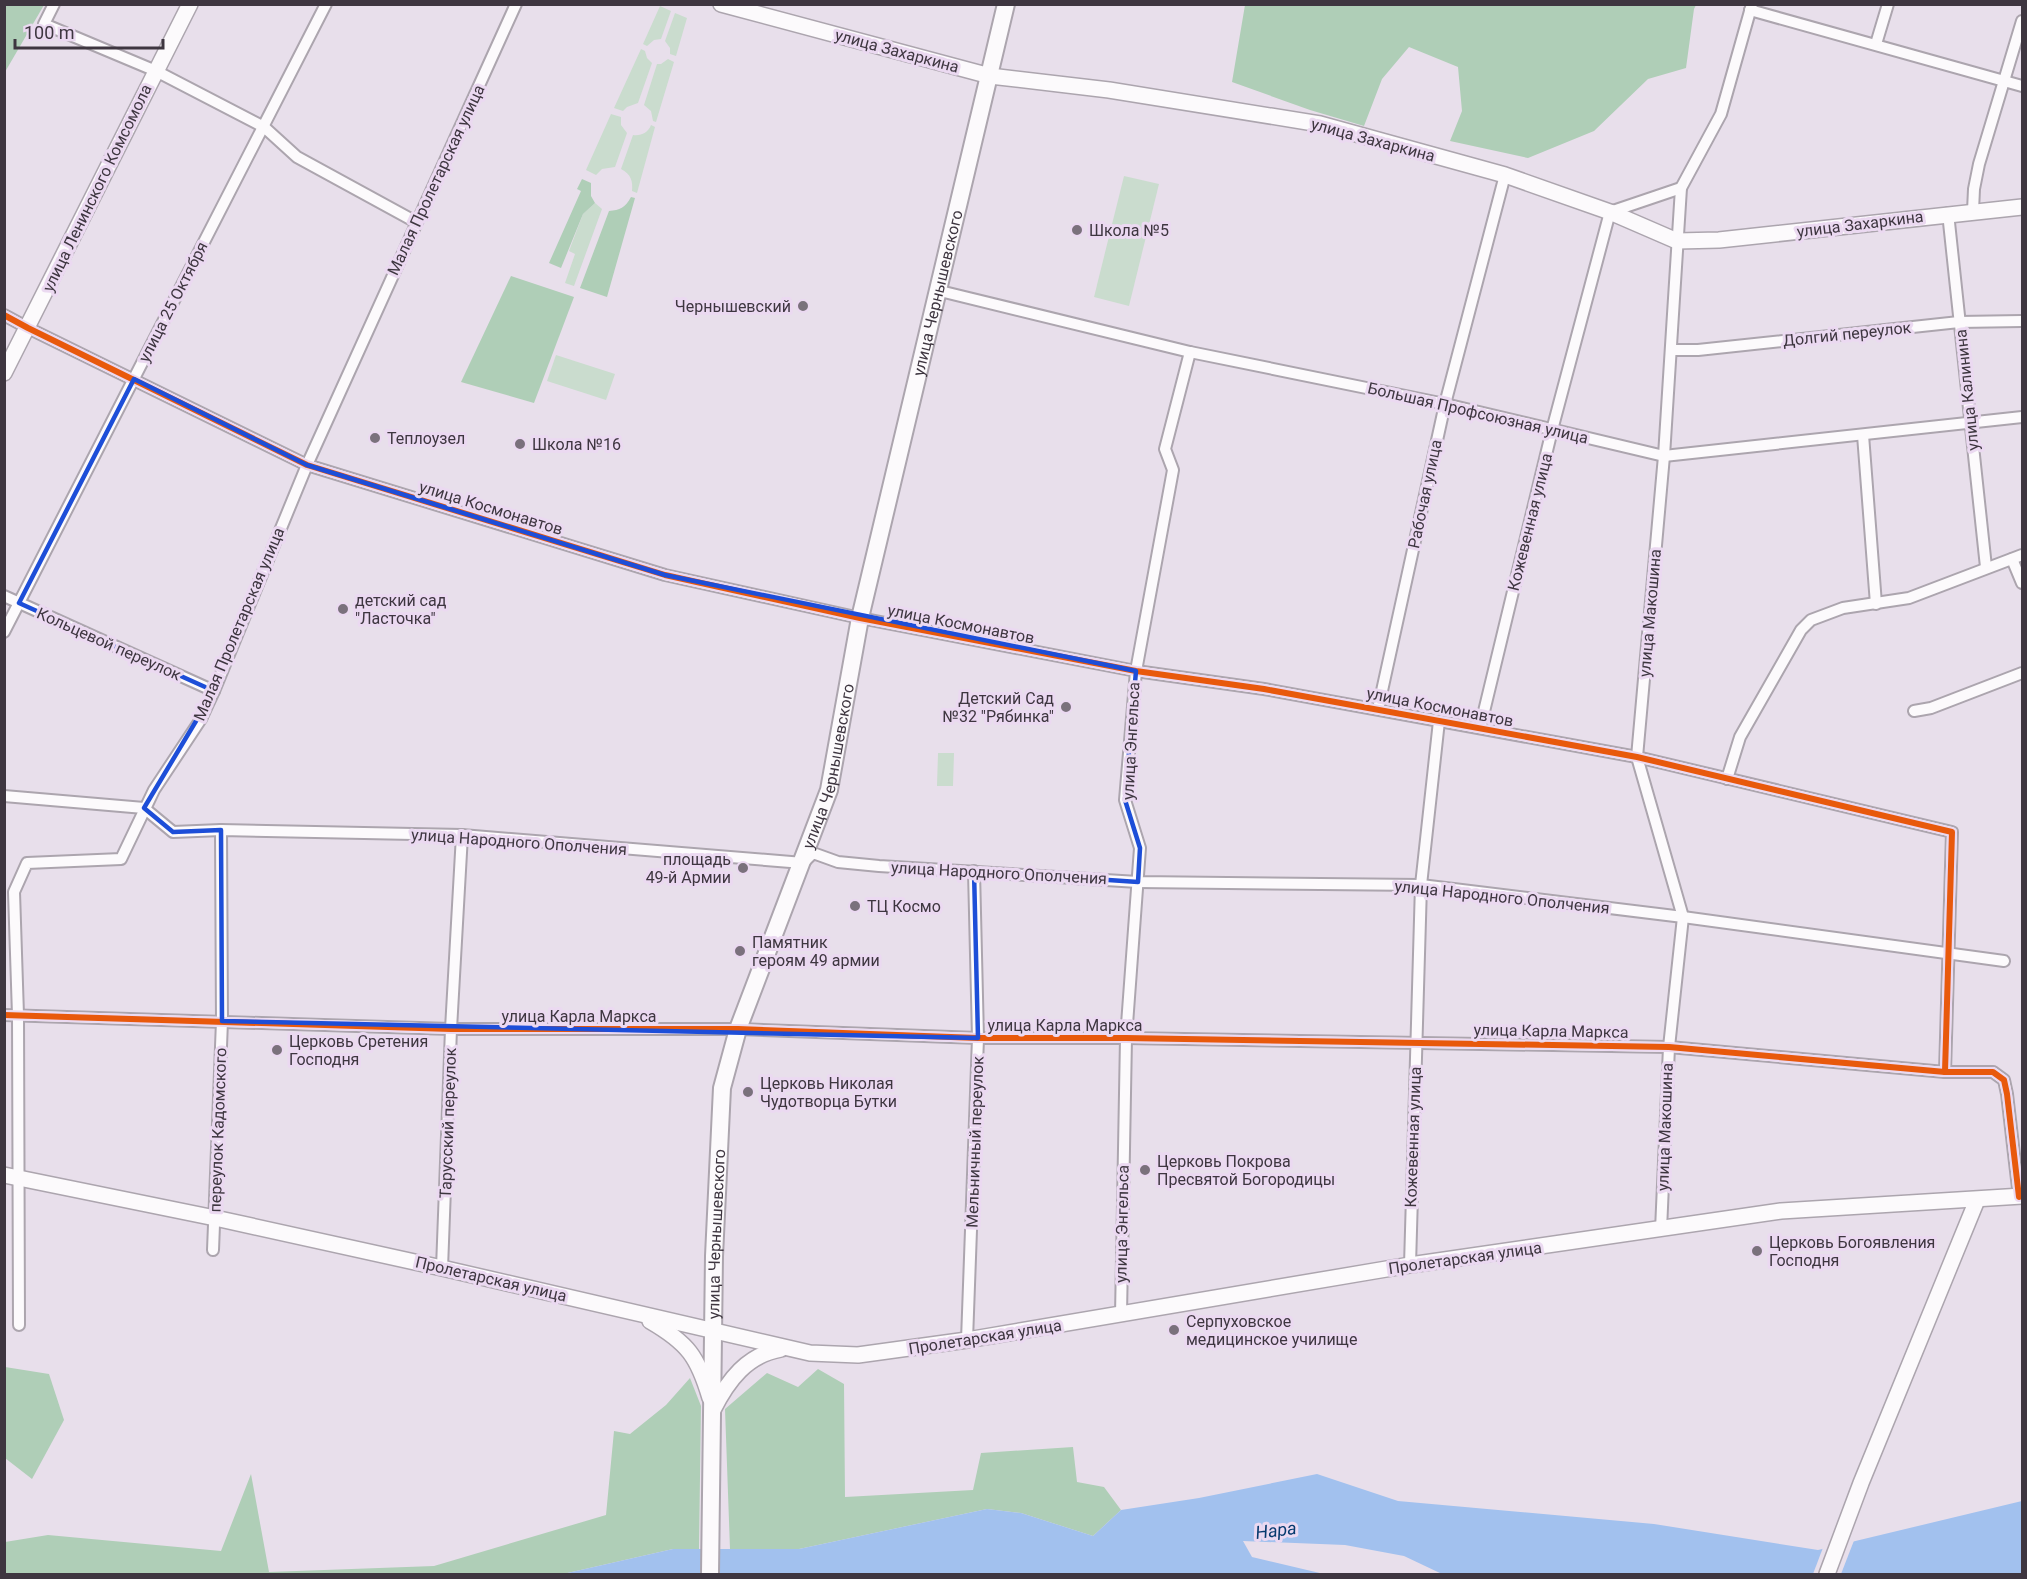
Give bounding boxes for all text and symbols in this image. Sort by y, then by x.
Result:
scale bar [15,12,164,50]
text: 100 m [24,22,75,43]
street label: улица Захаркина [833,25,961,77]
street label: улица Ленинского Комсомола [38,81,156,295]
street label: Малая Пролетарская улица [383,82,489,278]
street label: улица Захаркина [1309,114,1437,166]
street label: улица Захаркина [1796,207,1924,241]
street label: улица Чернышевского [908,208,966,378]
place label: Школа №5 [1089,221,1169,240]
marker: Школа №5 [1070,223,1084,237]
street label: улица 25 Октября [134,239,212,365]
place label: Чернышевский [675,297,791,316]
marker: Чернышевский [796,299,810,313]
street label: Долгий переулок [1782,318,1912,350]
street label: улица Калинина [1951,328,1983,452]
street label: Большая Профсоюзная улица [1366,378,1590,448]
place label: Теплоузел [387,429,465,448]
marker: Теплоузел [368,431,382,445]
place label: Школа №16 [532,435,621,454]
marker: Школа №16 [513,437,527,451]
street label: Рабочая улица [1404,438,1446,550]
street label: Кожевенная улица [1504,451,1556,593]
street label: улица Космонавтов [417,477,565,539]
street label: Малая Пролетарская улица [190,525,288,723]
street label: улица Макошина [1635,548,1665,678]
place label: детский сад "Ласточка" [355,591,447,628]
street label: улица Космонавтов [886,600,1036,648]
marker: детский сад "Ласточка" [336,602,350,616]
street label: Кольцевой переулок [34,604,184,685]
street label: улица Чернышевского [798,682,858,852]
street label: улица Энгельса [1118,682,1144,800]
street label: улица Космонавтов [1365,683,1515,731]
place label: Детский Сад №32 "Рябинка" [942,689,1054,726]
marker: Детский Сад №32 "Рябинка" [1059,700,1073,714]
street label: улица Народного Ополчения [411,825,627,859]
place label: площадь 49-й Армии [646,850,731,887]
street label: улица Народного Ополчения [891,858,1107,888]
marker: площадь 49-й Армии [736,861,750,875]
street label: улица Народного Ополчения [1394,876,1610,918]
place label: ТЦ Космо [867,897,941,916]
marker: ТЦ Космо [848,899,862,913]
place label: Памятник героям 49 армии [752,933,880,970]
marker: Памятник героям 49 армии [733,944,747,958]
street label: улица Карла Маркса [502,1007,656,1026]
street label: улица Карла Маркса [988,1016,1142,1035]
street label: улица Карла Маркса [1473,1020,1629,1042]
place label: Церковь Сретения Господня [289,1032,428,1069]
marker: Церковь Сретения Господня [270,1043,284,1057]
street label: переулок Кадомского [206,1047,230,1213]
street label: Тарусский переулок [436,1047,460,1199]
street label: Мельничный переулок [963,1055,988,1228]
street label: улица Макошина [1653,1063,1677,1191]
street label: Кожевенная улица [1401,1066,1425,1208]
place label: Церковь Николая Чудотворца Бутки [760,1074,897,1111]
marker: Церковь Николая Чудотворца Бутки [741,1085,755,1099]
street label: улица Чернышевского [704,1149,729,1319]
place label: Церковь Покрова Пресвятой Богородицы [1157,1152,1335,1189]
marker: Церковь Покрова Пресвятой Богородицы [1138,1163,1152,1177]
street label: улица Энгельса [1111,1165,1133,1283]
place label: Церковь Богоявления Господня [1769,1233,1935,1270]
street label: Пролетарская улица [1387,1238,1543,1278]
marker: Церковь Богоявления Господня [1750,1244,1764,1258]
street label: Пролетарская улица [413,1252,569,1306]
place label: Серпуховское медицинское училище [1186,1312,1357,1349]
street label: Пролетарская улица [907,1316,1063,1358]
marker: Серпуховское медицинское училище [1167,1323,1181,1337]
water label: Нара [1254,1517,1298,1543]

